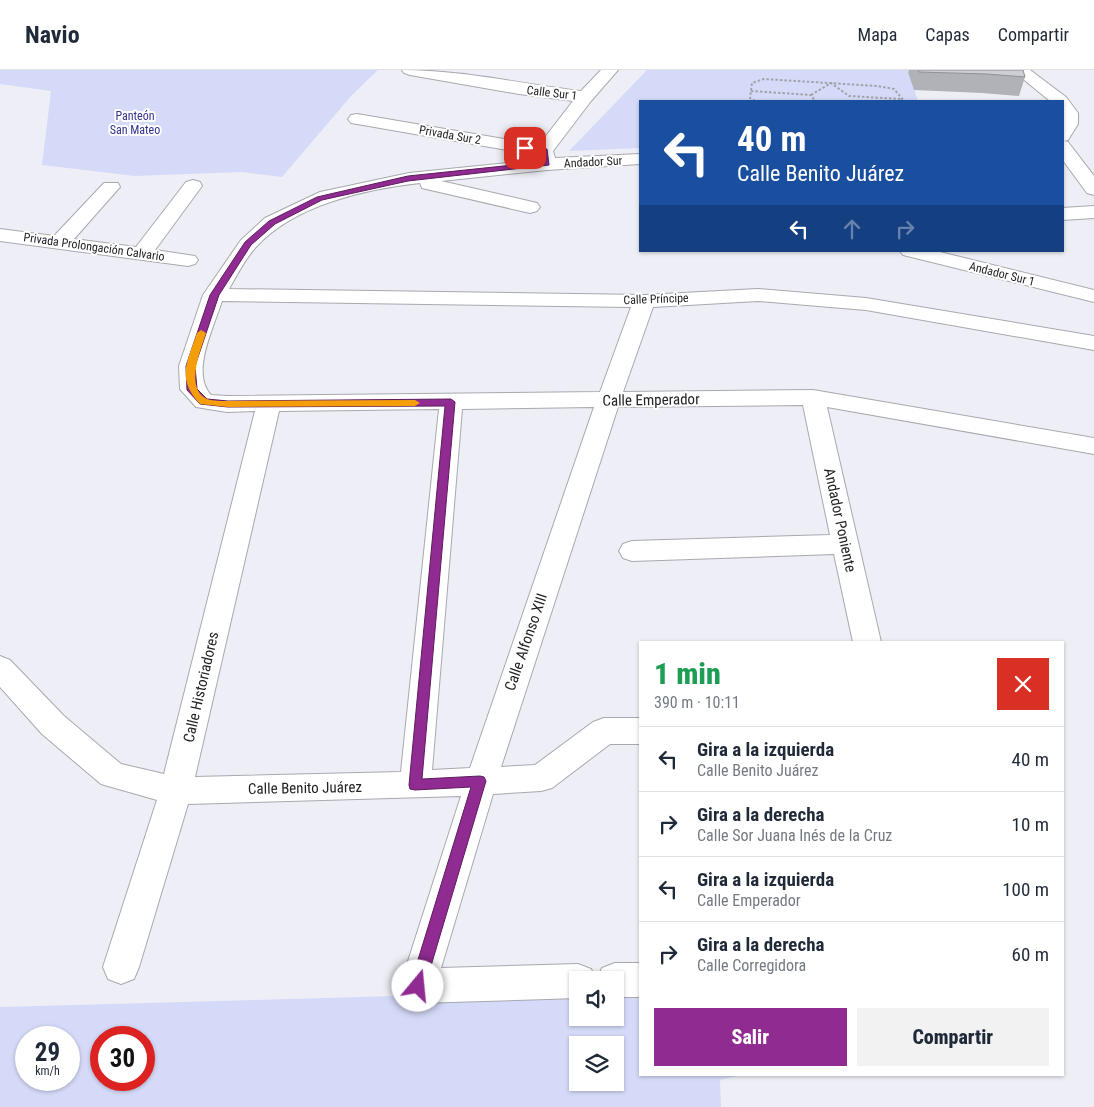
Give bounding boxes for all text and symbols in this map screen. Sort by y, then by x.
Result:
text: Navio [25,21,80,49]
text: Mapa [858,24,897,45]
text: Capas [925,24,970,45]
text: Compartir [998,24,1069,45]
street label: Calle Sur 1 [526,83,578,103]
park label: Panteón San Mateo [110,109,160,137]
text: 40 m [737,119,806,160]
icon: left [654,120,719,185]
street label: Privada Sur 2 [418,123,482,147]
pin [504,127,546,169]
icon: arrive [511,134,539,162]
street label: Andador Sur [563,153,623,171]
text: Calle Benito Juárez [737,161,904,186]
icon: left [785,215,813,243]
icon: ahead [838,215,866,243]
icon: right [891,215,919,243]
street label: Privada Prolongación Calvario [23,230,165,264]
street label: Andador Sur 1 [968,259,1036,289]
street label: Calle Príncipe [623,291,689,307]
street label: Calle Emperador [602,390,700,410]
street label: Andador Poniente [820,466,860,574]
street label: Calle Alfonso XIII [501,591,551,693]
street label: Calle Historiadores [180,630,223,744]
text: 1 min [654,656,721,691]
button: close [997,658,1049,710]
text: 390 m · 10:11 [654,693,740,712]
text: Gira a la izquierda [697,738,834,761]
icon: left [654,745,682,773]
text: 40 m [1012,748,1049,771]
text: Calle Benito Juárez [697,761,819,780]
street label: Calle Benito Juárez [248,778,362,798]
text: Gira a la derecha [697,803,824,826]
icon: right [654,810,682,838]
text: 10 m [1012,813,1049,836]
text: Calle Sor Juana Inés de la Cruz [697,826,892,845]
text: Gira a la izquierda [697,868,834,891]
icon: left [654,875,682,903]
text: 100 m [1002,878,1049,901]
text: Calle Emperador [697,891,801,910]
text: Gira a la derecha [697,933,824,956]
icon: right [654,940,682,968]
text: 60 m [1012,943,1049,966]
text: Calle Corregidora [697,956,806,975]
position arrow [391,959,443,1011]
map controls [569,971,624,1091]
button: sound [569,971,624,1026]
button: Salir [654,1008,847,1066]
button: Compartir [857,1008,1049,1066]
speed limit sign: 30 [90,1026,155,1091]
button: layers [569,1036,624,1091]
text: 29 [35,1038,60,1067]
text: km/h [35,1064,60,1078]

